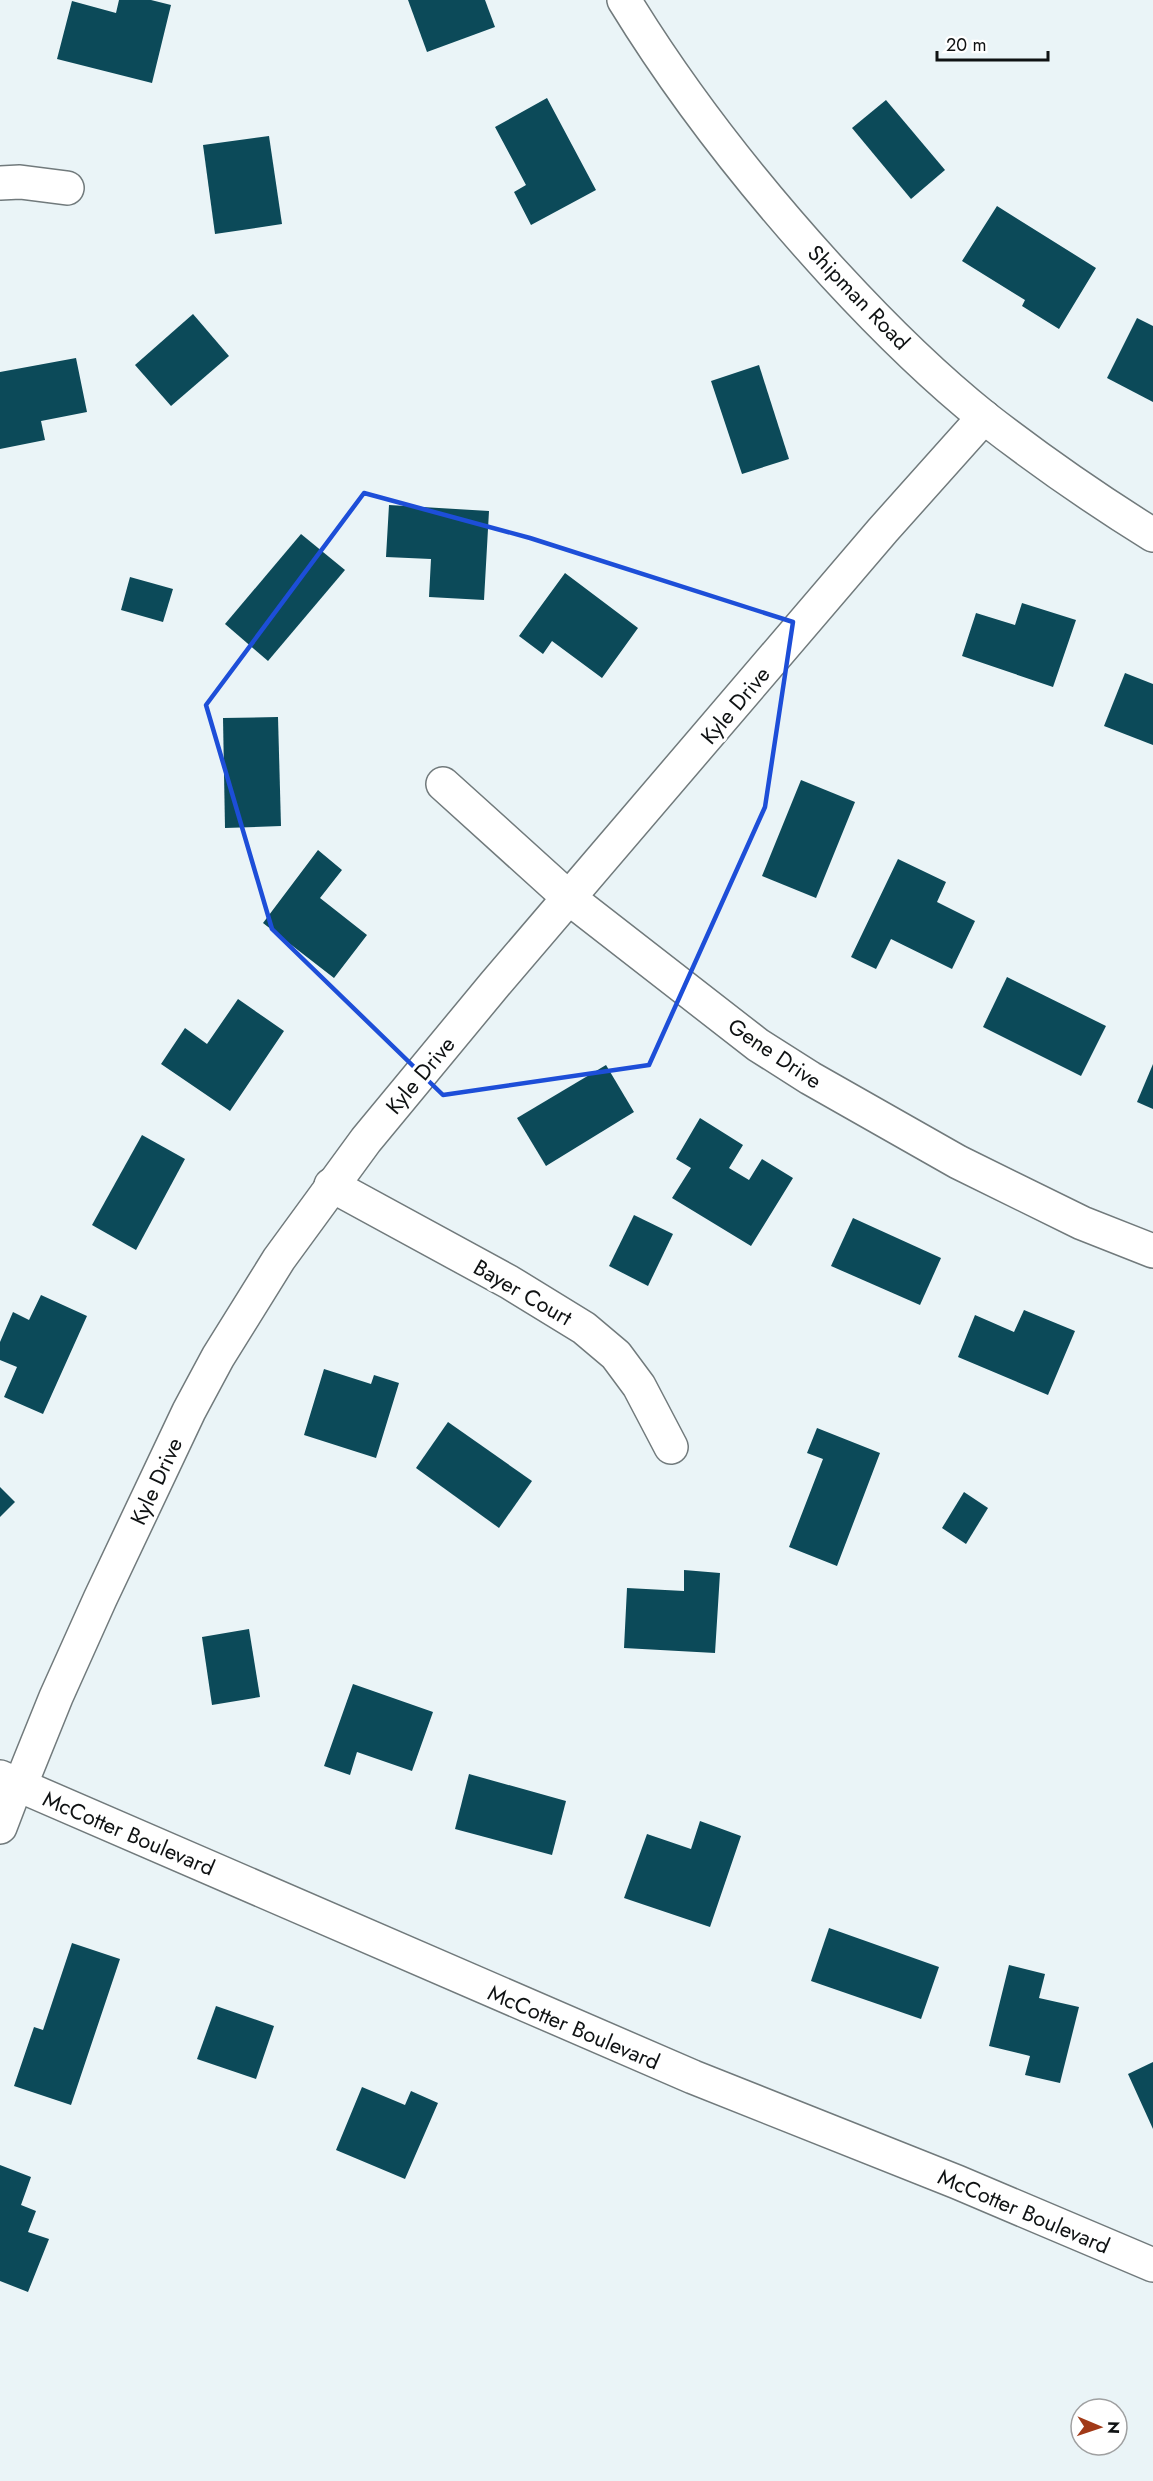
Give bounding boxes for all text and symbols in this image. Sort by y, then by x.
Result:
scale bar [937,24,1048,62]
text: 20 m [946,32,986,58]
street label: Shipman Road [801,237,917,357]
street label: Kyle Drive [693,659,777,751]
street label: Gene Drive [722,1010,828,1096]
street label: Kyle Drive [378,1029,462,1121]
street label: Bayer Court [468,1251,579,1333]
street label: Kyle Drive [122,1432,190,1530]
street label: McCotter Boulevard [38,1782,220,1884]
street label: McCotter Boulevard [483,1976,665,2078]
street label: McCotter Boulevard [933,2160,1115,2262]
north arrow [1069,2397,1129,2457]
text: N [1102,2421,1125,2434]

